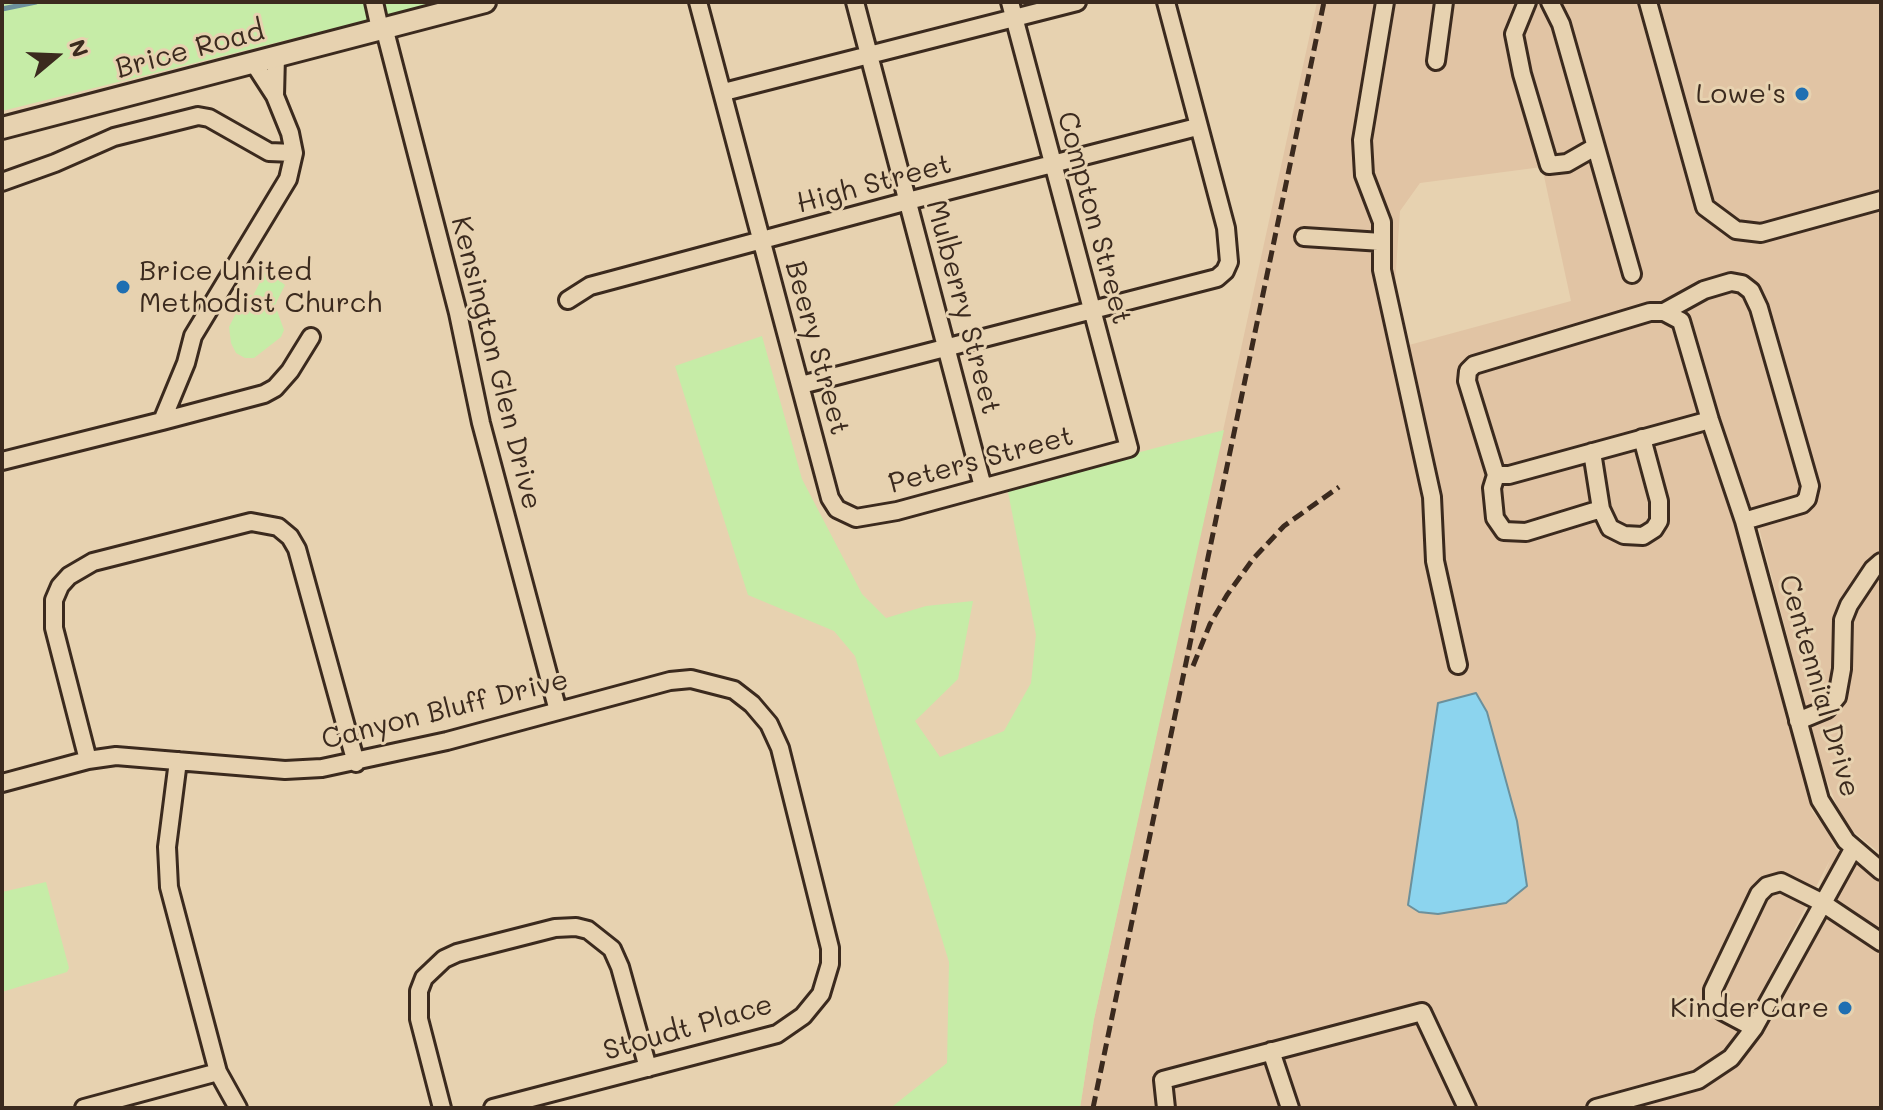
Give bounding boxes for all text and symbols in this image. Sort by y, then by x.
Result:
street label: Brice Road [112,14,268,86]
north arrow [16,16,96,96]
text: N [63,35,96,61]
place label: Lowe's [1696,77,1786,111]
marker: Lowe's [1793,85,1811,103]
street label: Compton Street [1049,108,1139,328]
street label: High Street [793,147,955,221]
street label: Mulberry Street [918,196,1008,418]
street label: Kensington Glen Drive [443,213,549,513]
place label: Brice United Methodist Church [139,254,382,320]
street label: Beery Street [778,257,856,439]
marker: Brice United Methodist Church [114,278,132,296]
street label: Peters Street [885,419,1077,501]
street label: Centennial Drive [1771,571,1867,801]
street label: Canyon Bluff Drive [318,663,572,757]
street label: Stoudt Place [600,988,776,1068]
place label: KinderCare [1670,991,1829,1025]
marker: KinderCare [1836,999,1854,1017]

